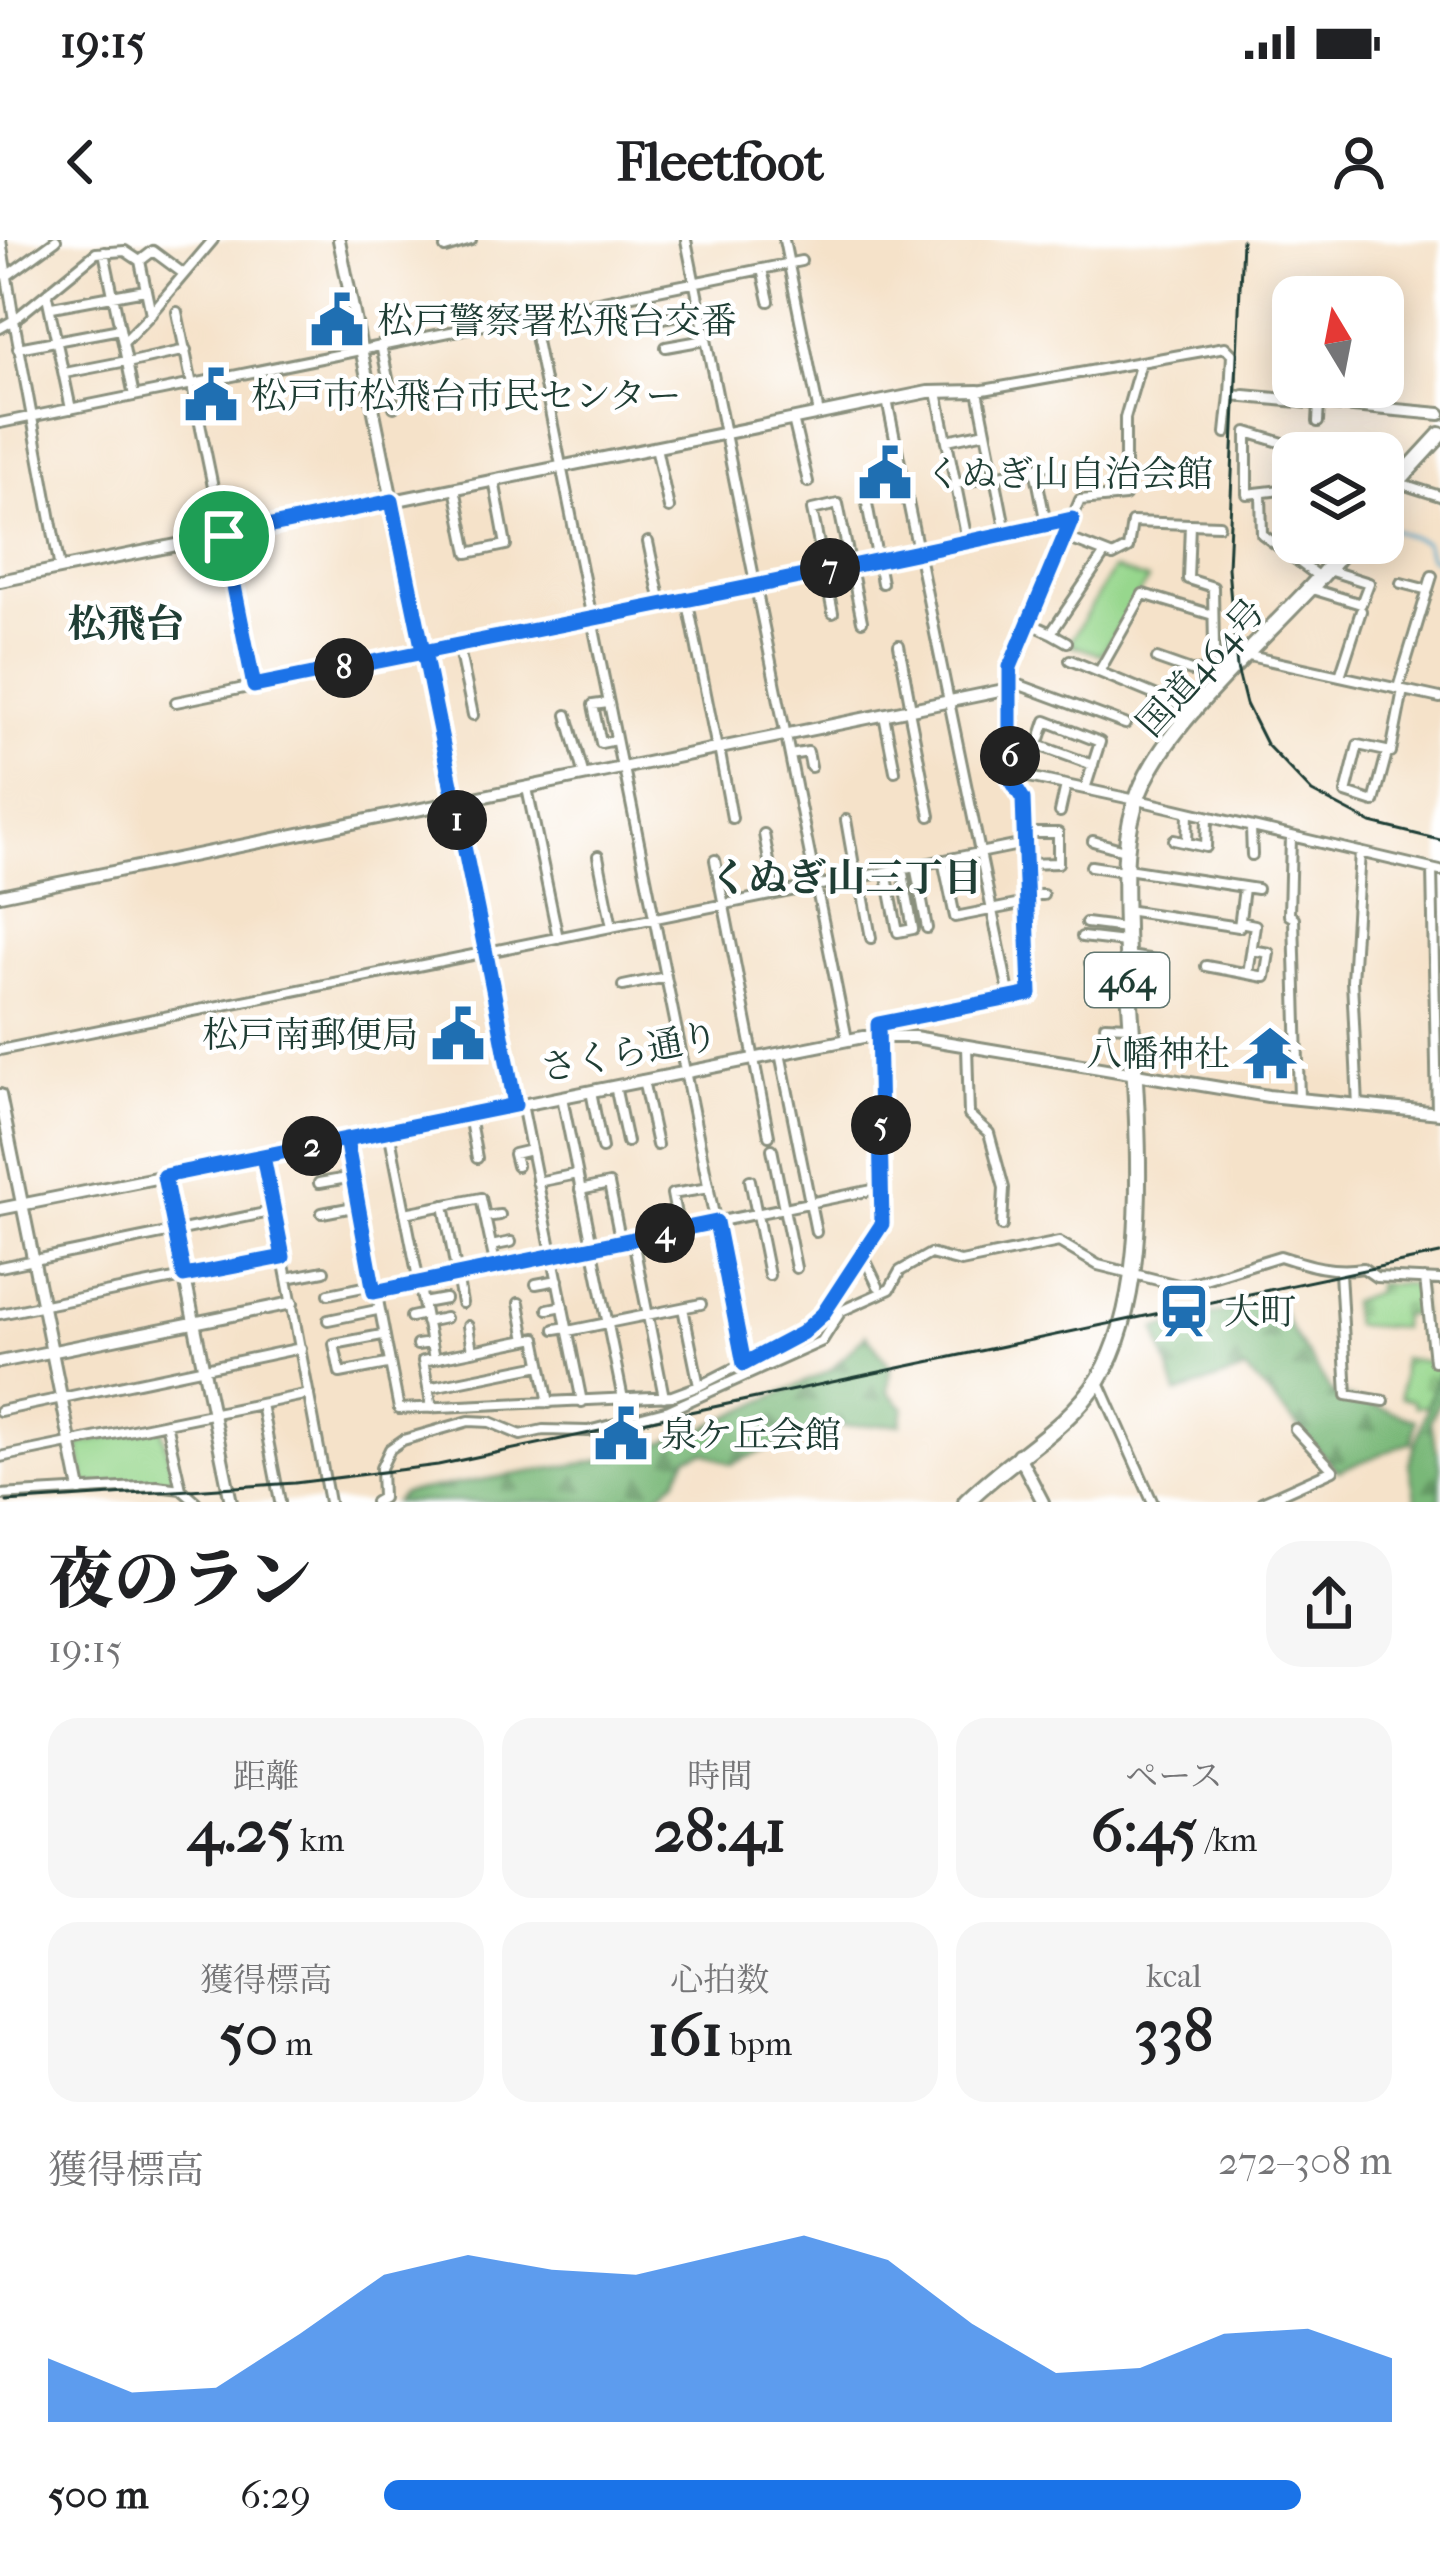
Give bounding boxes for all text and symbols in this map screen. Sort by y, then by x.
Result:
text: 19:15 [60,16,146,69]
icon: back [48,129,114,195]
icon: person [1326,129,1392,195]
text: Fleetfoot [616,131,824,194]
north arrow [1272,276,1404,408]
map controls [1272,276,1404,564]
public building icon: 松戸警察署松飛台交番 [308,291,366,349]
place label: 松戸警察署松飛台交番 [377,300,737,342]
public building icon: 松戸市松飛台市民センター [182,366,240,424]
place label: 松戸市松飛台市民センター [251,375,682,417]
button: layers [1272,432,1404,564]
public building icon: くぬぎ山自治会館 [856,444,914,502]
place label: くぬぎ山自治会館 [925,453,1213,495]
pin [173,485,275,587]
icon: arrive [191,503,257,569]
pin: 7 [800,538,860,598]
text: 7 [822,548,838,587]
street label: 国道464号 [1128,590,1273,745]
district label: 松飛台 [67,601,185,647]
pin: 8 [314,638,374,698]
text: 8 [336,648,352,687]
pin: 6 [980,726,1040,786]
text: 6 [1001,736,1019,775]
pin: 1 [427,790,487,850]
text: 1 [451,800,463,839]
district label: くぬぎ山三丁目 [709,855,983,901]
road number: 464 [1085,953,1169,1007]
public building icon: 松戸南郵便局 [429,1005,487,1063]
place label: 松戸南郵便局 [202,1014,418,1056]
street label: さくら通り [537,1014,722,1090]
temple icon: 八幡神社 [1241,1024,1299,1082]
place label: 八幡神社 [1086,1033,1230,1075]
pin: 5 [851,1095,911,1155]
text: 5 [874,1105,888,1144]
pin: 2 [282,1116,342,1176]
text: 2 [304,1126,320,1165]
pin: 4 [635,1203,695,1263]
text: 4 [655,1213,675,1252]
station icon: 大町 [1155,1282,1213,1340]
place label: 大町 [1224,1291,1296,1333]
public building icon: 泉ケ丘会館 [592,1405,650,1463]
place label: 泉ケ丘会館 [661,1414,841,1456]
button: share [1266,1541,1392,1667]
text: 夜のラン [48,1542,312,1619]
text: 19:15 [48,1626,122,1672]
text: 距離 [233,1757,299,1796]
text: 時間 [687,1757,753,1796]
text: ペース [1125,1757,1223,1796]
text: 4.25 [188,1796,293,1867]
text: 28:41 [654,1796,786,1867]
text: 6:45 [1091,1796,1198,1867]
text: km [293,1821,344,1860]
text: /km [1198,1821,1257,1860]
text: kcal [1146,1957,1202,1996]
text: 獲得標高 [200,1961,332,2000]
text: 心拍数 [671,1961,770,2000]
text: 338 [1134,1996,1214,2067]
text: 50 [219,2000,278,2071]
text: 161 [648,2000,723,2071]
text: m [278,2025,313,2064]
text: bpm [723,2025,792,2064]
text: 272–308 m [1218,2138,1392,2184]
text: 獲得標高 [48,2147,204,2193]
text: 500 m [48,2472,149,2518]
text: 6:29 [240,2472,311,2518]

